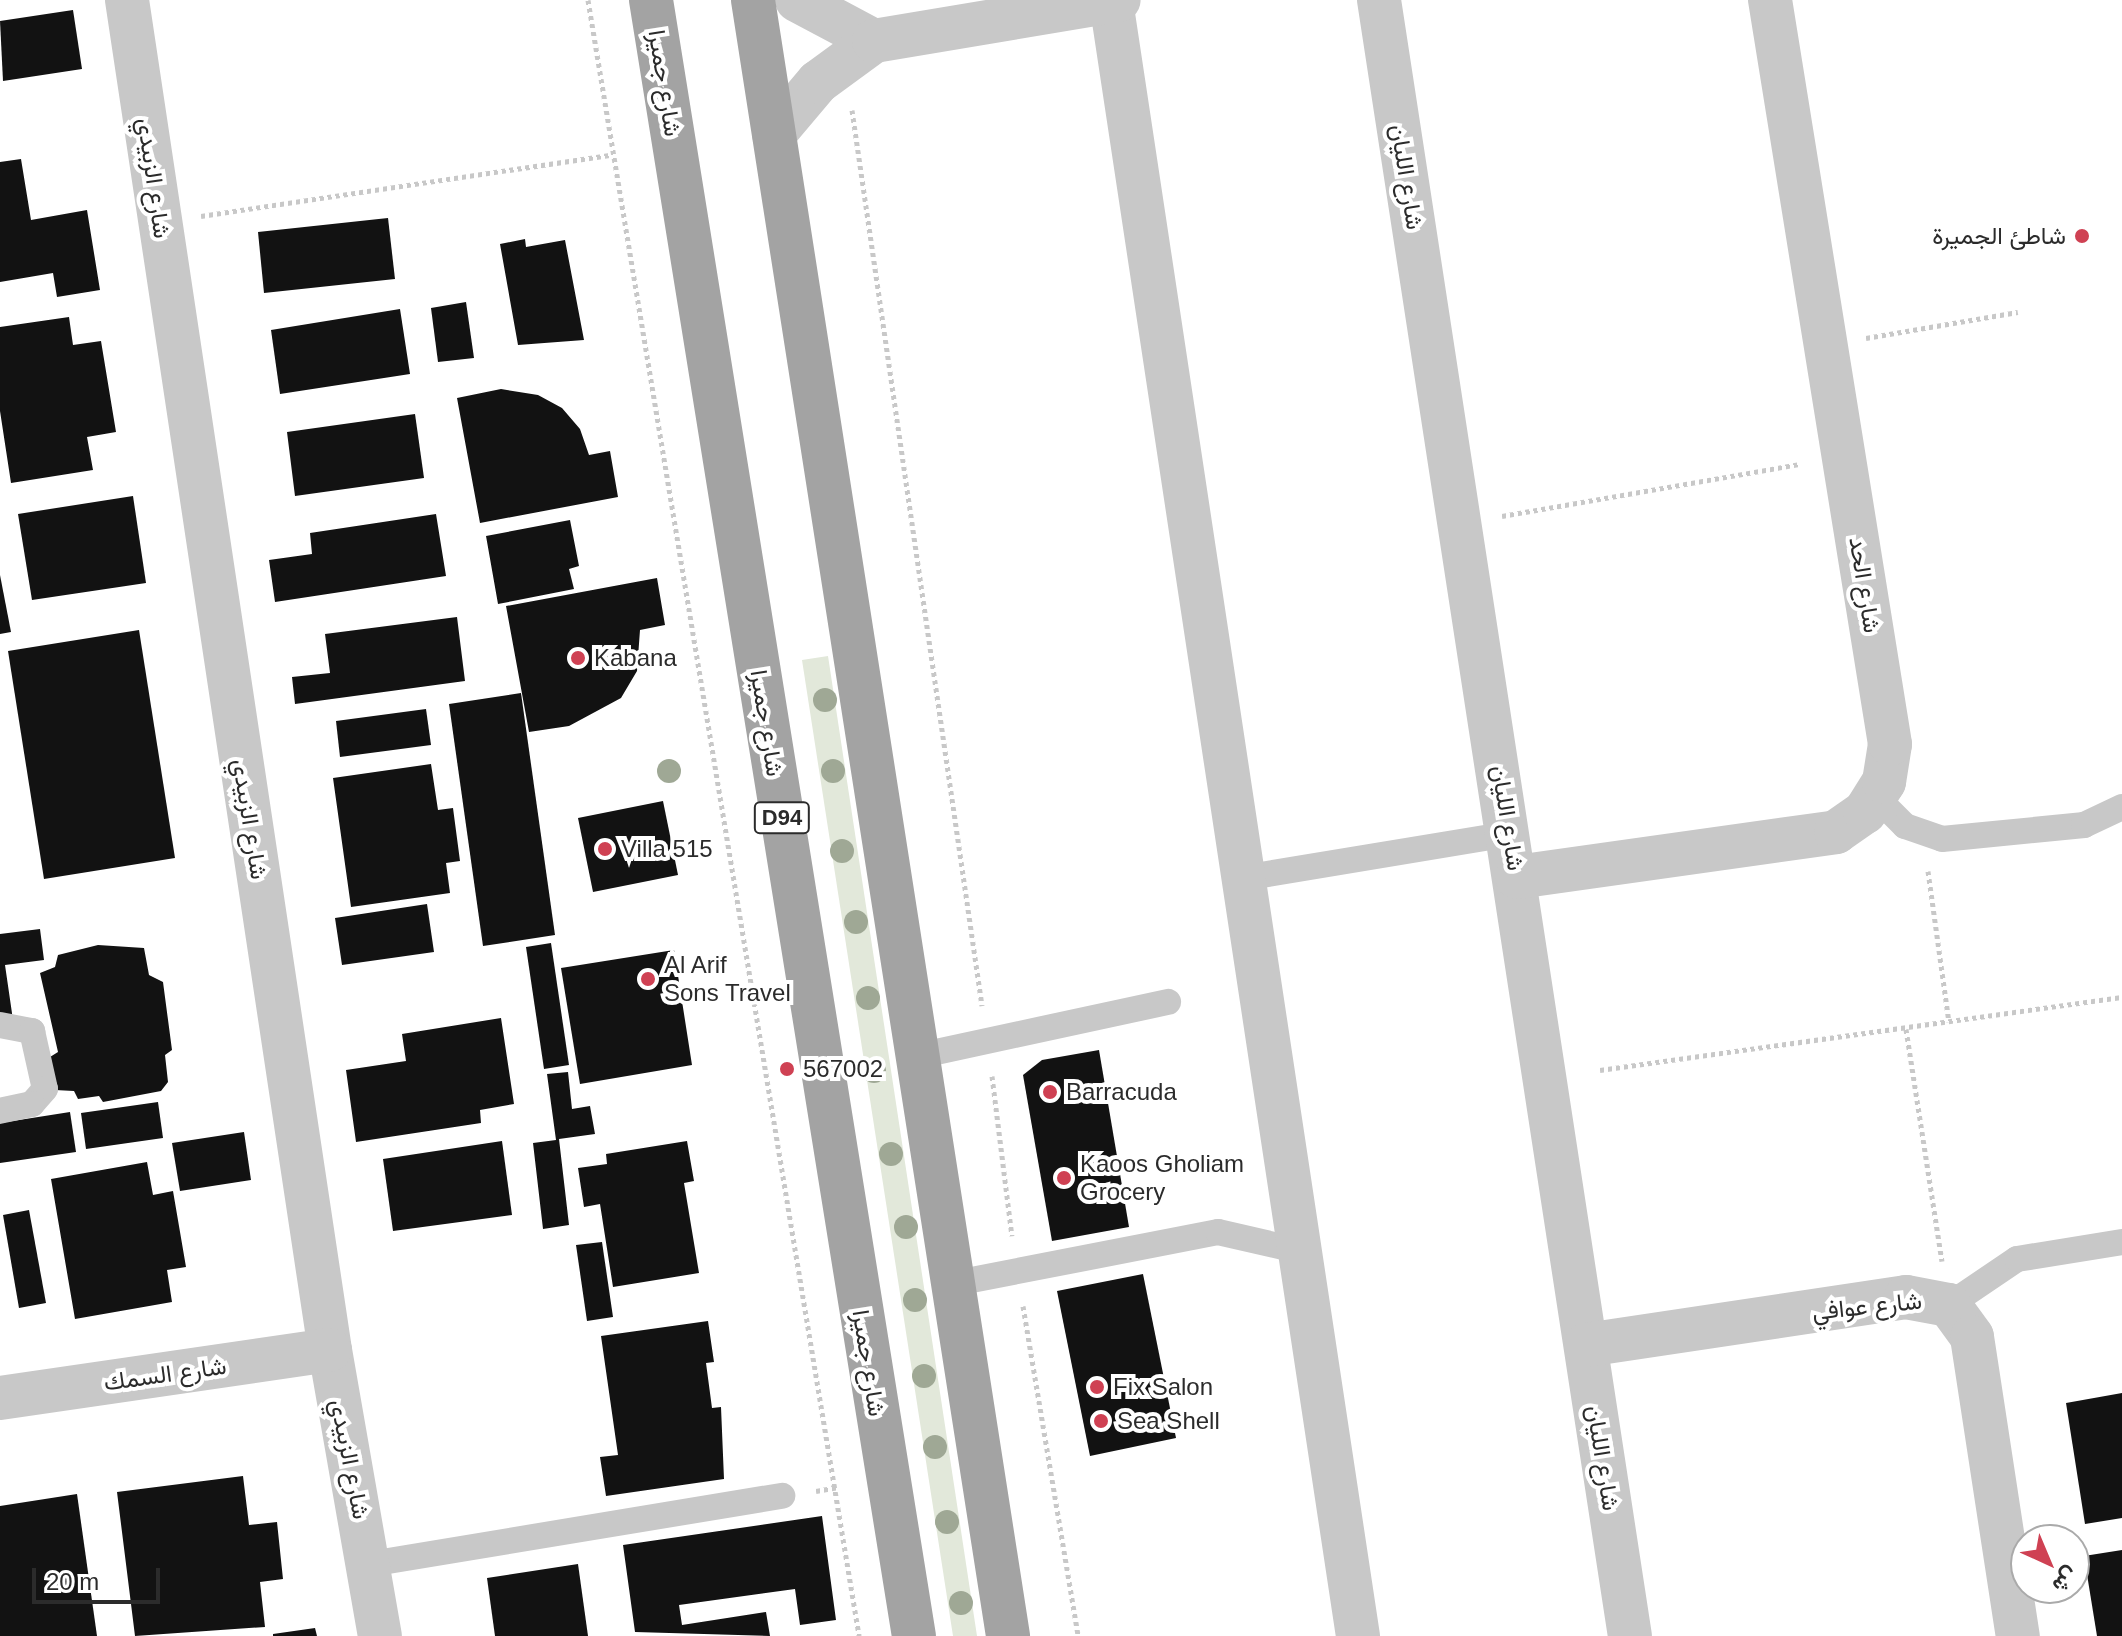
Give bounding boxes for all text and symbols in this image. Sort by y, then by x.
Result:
street label: شارع جميرا [642,28,688,138]
street label: شارع الزبيدي [131,116,177,240]
street label: شارع الليان [1384,122,1430,232]
place label: شاطئ الجميرة [1932,222,2066,250]
marker: شاطئ الجميرة [2073,227,2091,245]
street label: شارع الحد [1843,535,1887,635]
place label: Kabana [594,644,677,672]
marker: Kabana [569,649,587,667]
street label: شارع جميرا [744,668,790,778]
street label: شارع الزبيدي [226,757,274,881]
street label: شارع الليان [1485,763,1531,873]
road number: D94 [752,800,812,836]
place label: Villa 515 [621,835,713,863]
marker: Villa 515 [596,840,614,858]
place label: Al Arif Sons Travel [664,951,791,1007]
marker: Al Arif Sons Travel [639,970,657,988]
place label: 567002 [803,1055,883,1083]
marker: 567002 [778,1060,796,1078]
place label: Barracuda [1066,1078,1177,1106]
marker: Barracuda [1041,1083,1059,1101]
place label: Kaoos Gholiam Grocery [1080,1150,1244,1206]
marker: Kaoos Gholiam Grocery [1055,1169,1073,1187]
street label: شارع عوافي [1811,1286,1923,1326]
street label: شارع جميرا [846,1308,892,1418]
street label: شارع السمك [102,1351,228,1397]
place label: Fix Salon [1113,1373,1213,1401]
marker: Fix Salon [1088,1378,1106,1396]
street label: شارع الزبيدي [324,1397,376,1521]
street label: شارع الليان [1580,1403,1626,1513]
place label: Sea Shell [1117,1407,1220,1435]
marker: Sea Shell [1092,1412,1110,1430]
north arrow [2010,1524,2090,1604]
scale bar [36,1552,164,1602]
text: ش [2047,1562,2084,1598]
text: 20 m [46,1568,99,1595]

